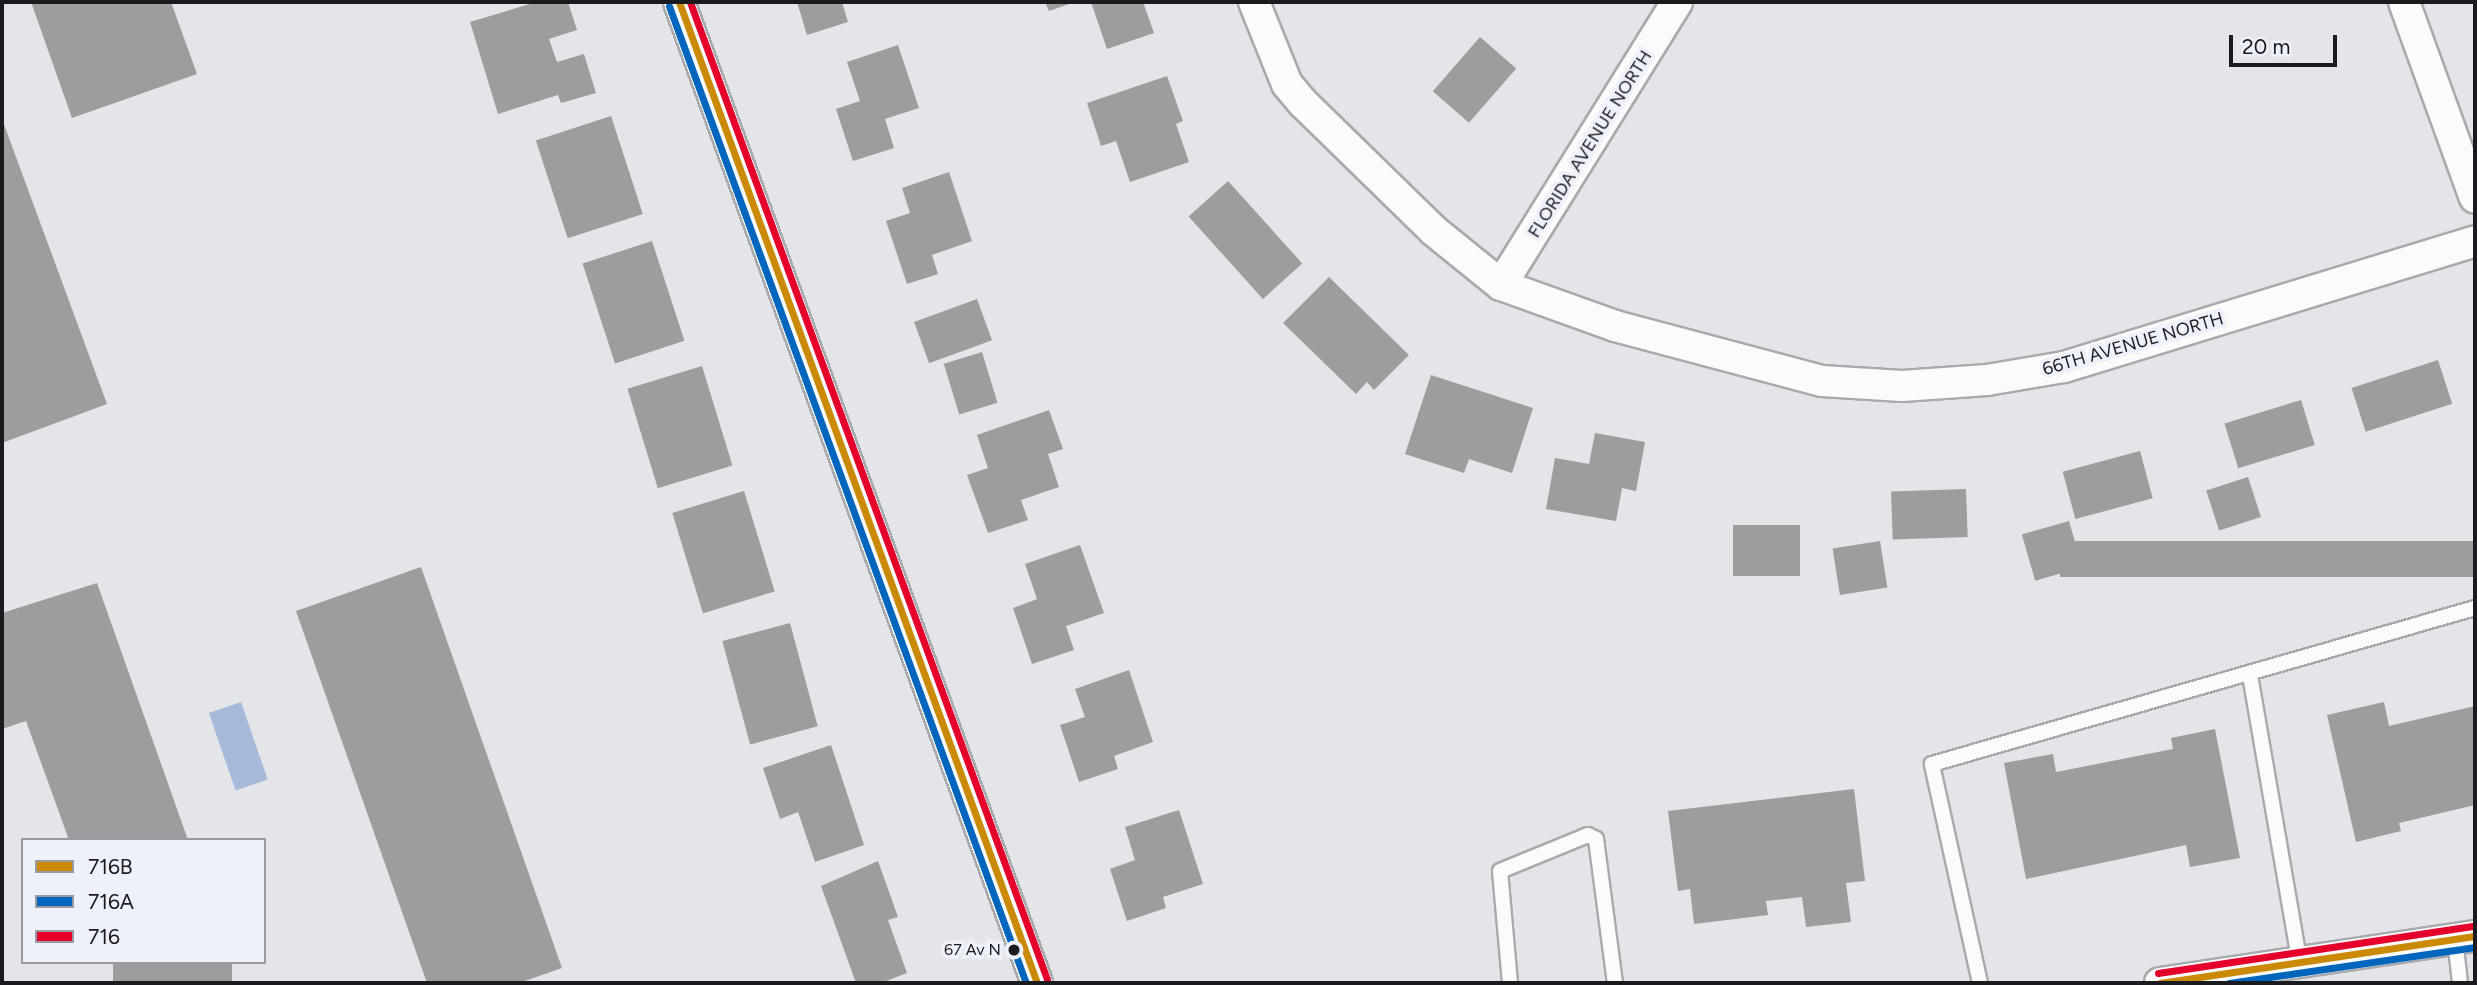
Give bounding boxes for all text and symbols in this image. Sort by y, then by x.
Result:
scale bar [2232,21,2340,65]
text: 20 m [2242,34,2290,59]
street label: FLORIDA AVENUE NORTH [1523,46,1657,242]
street label: 66TH AVENUE NORTH [2040,308,2226,380]
legend [21,838,266,964]
text: 716B [88,854,133,879]
text: 716A [88,889,134,914]
text: 716 [88,924,120,949]
place label: 67 Av N [944,940,1001,960]
marker: 67 Av N [1007,943,1021,957]

